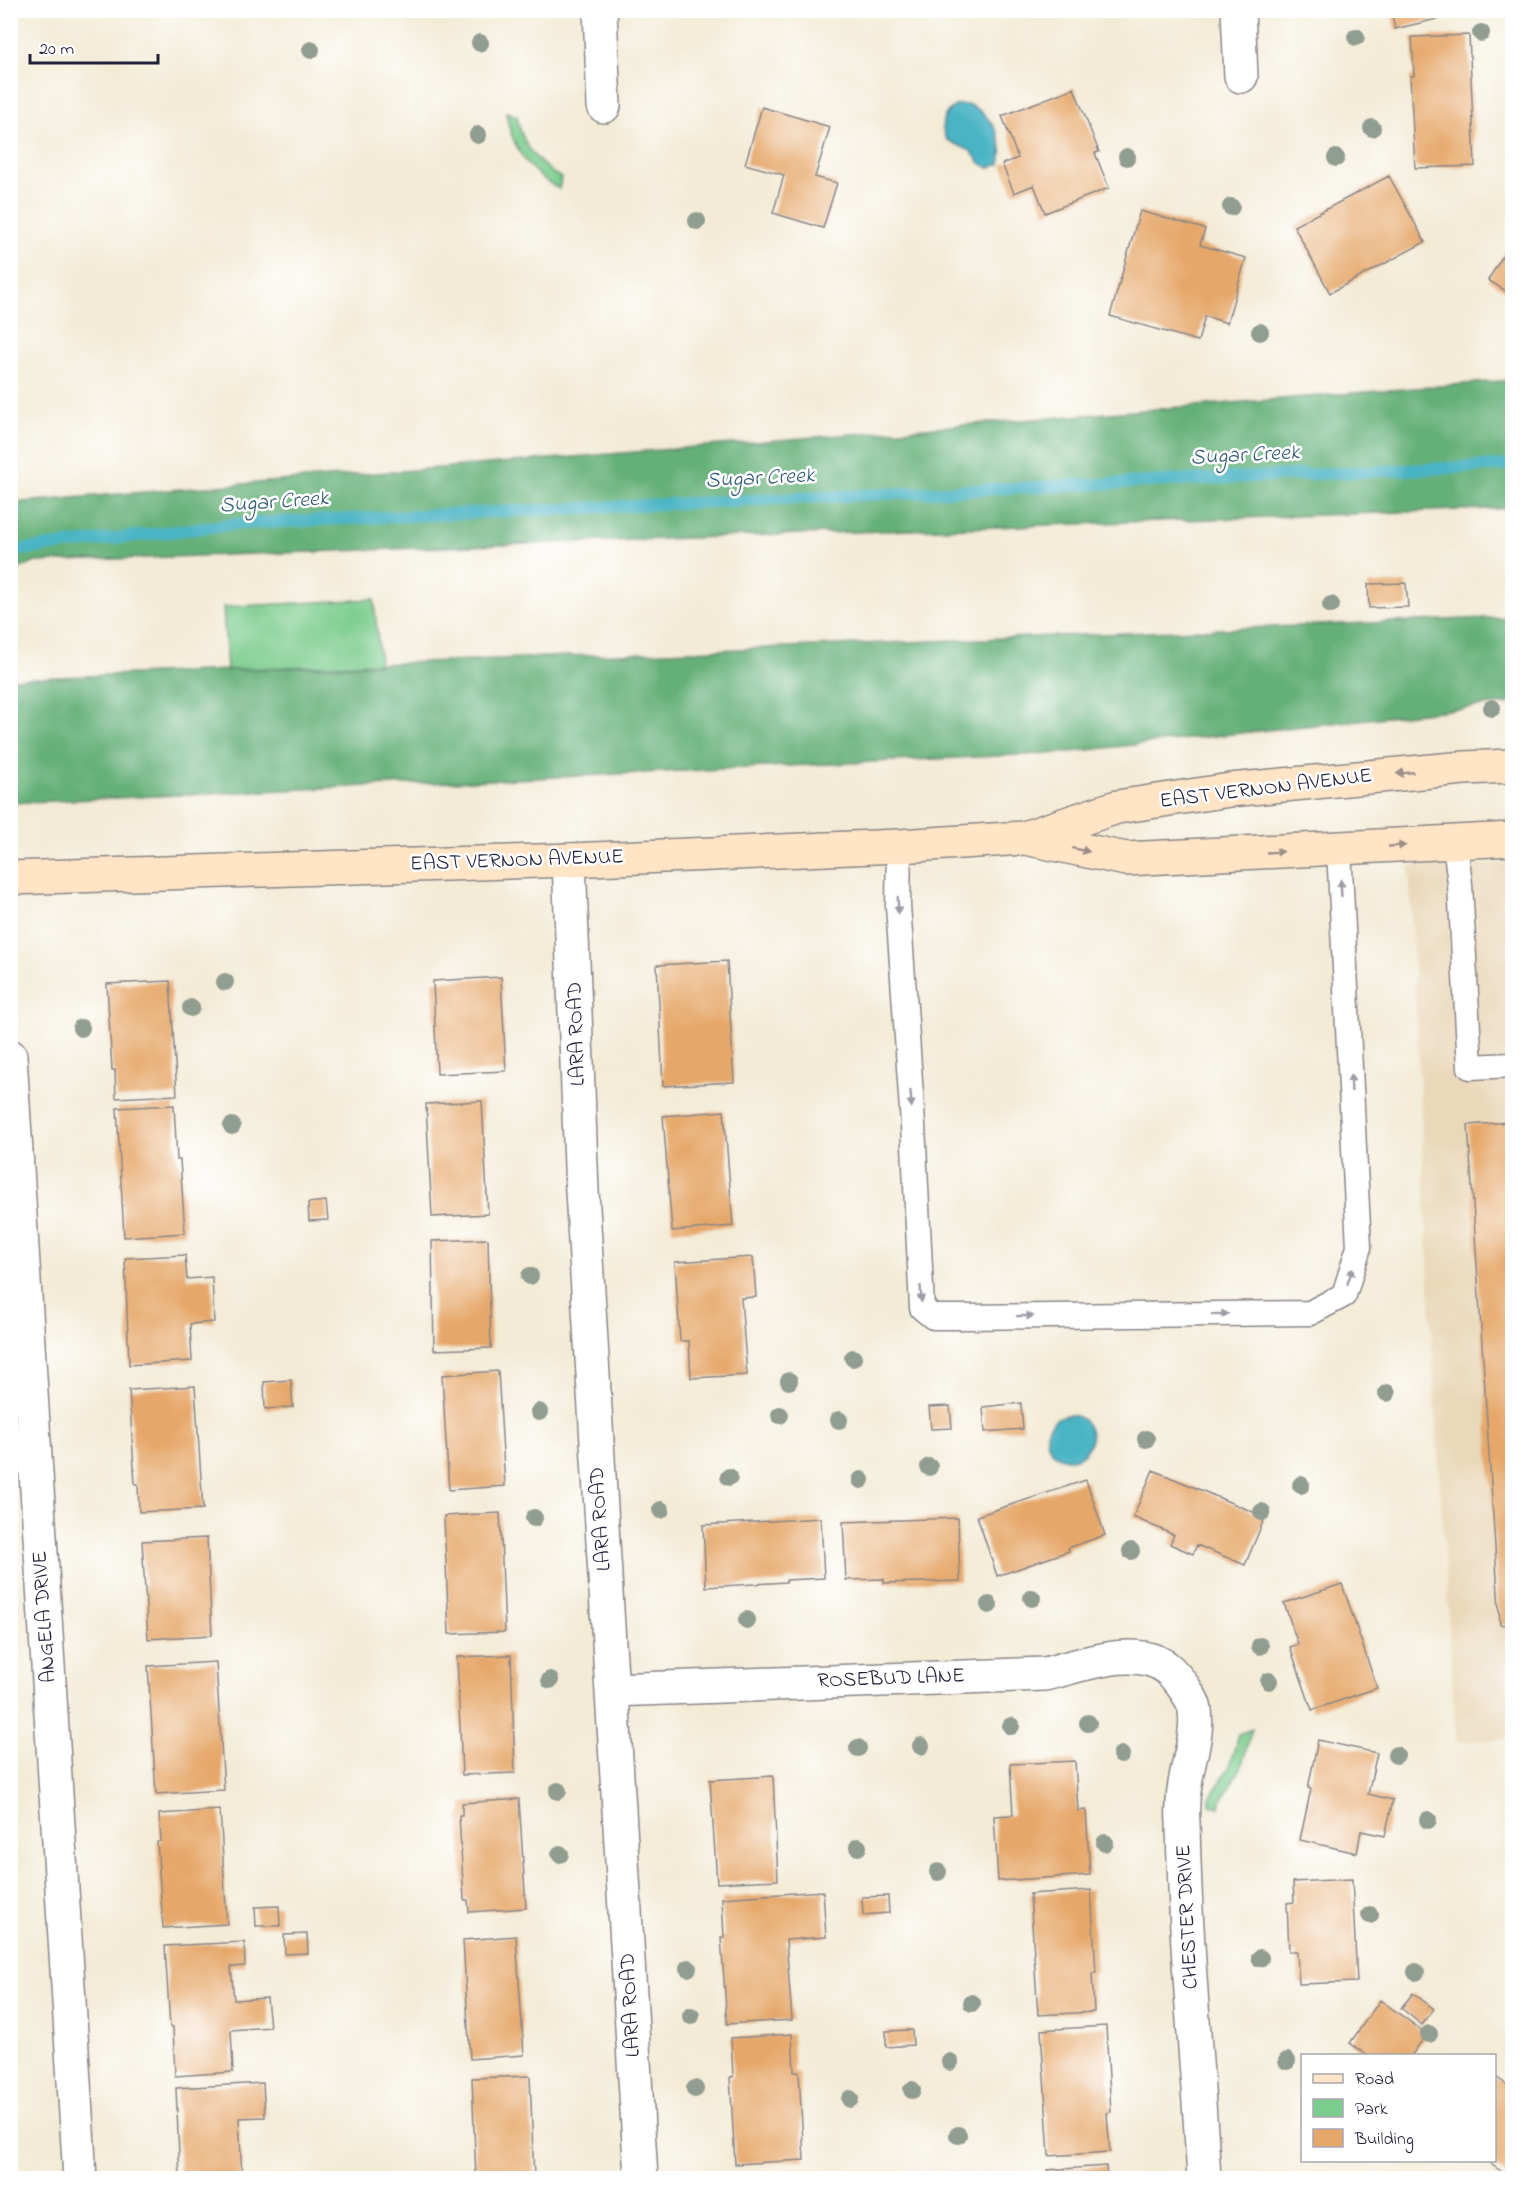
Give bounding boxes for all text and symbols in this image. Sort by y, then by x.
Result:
scale bar [30,27,158,65]
text: 20 m [39,37,74,63]
water label: Sugar Creek [1190,437,1302,475]
water label: Sugar Creek [705,460,817,498]
water label: Sugar Creek [219,483,331,523]
street label: EAST VERNON AVENUE [1158,761,1374,817]
one-way arrow [1396,768,1415,778]
one-way arrow [1387,841,1406,851]
street label: EAST VERNON AVENUE [410,842,624,880]
one-way arrow [1072,846,1091,855]
one-way arrow [1265,848,1284,857]
one-way arrow [1337,878,1346,897]
one-way arrow [894,895,903,914]
street label: LARA ROAD [560,981,594,1087]
one-way arrow [1346,1073,1355,1092]
one-way arrow [907,1090,916,1109]
one-way arrow [1346,1267,1355,1285]
one-way arrow [916,1285,925,1304]
one-way arrow [1210,1309,1229,1319]
one-way arrow [1015,1311,1034,1321]
street label: LARA ROAD [582,1466,620,1572]
street label: ANGELA DRIVE [25,1550,65,1684]
street label: ROSEBUD LANE [817,1661,965,1697]
street label: CHESTER DRIVE [1169,1844,1207,1990]
street label: LARA ROAD [613,1952,649,2058]
legend [1301,2054,1496,2162]
text: Road [1355,2067,1394,2093]
text: Park [1355,2097,1388,2123]
text: Building [1354,2127,1414,2154]

